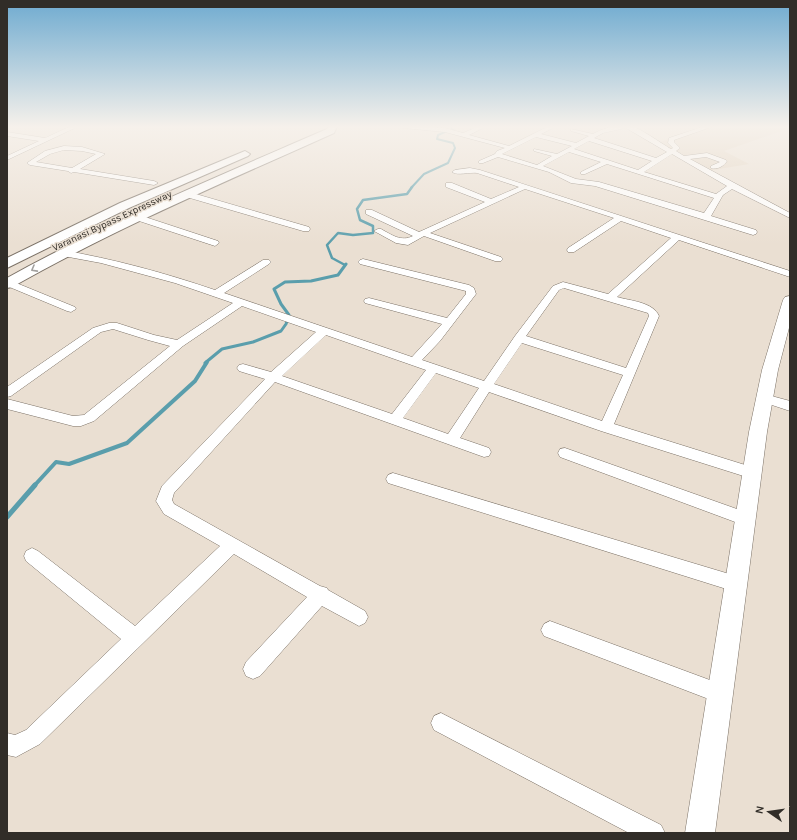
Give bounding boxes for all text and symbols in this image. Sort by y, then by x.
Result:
street label: Varanasi Bypass Expressway [50,188,174,254]
one-way arrow [31,264,38,271]
north arrow [749,792,789,832]
text: N [753,805,767,815]

